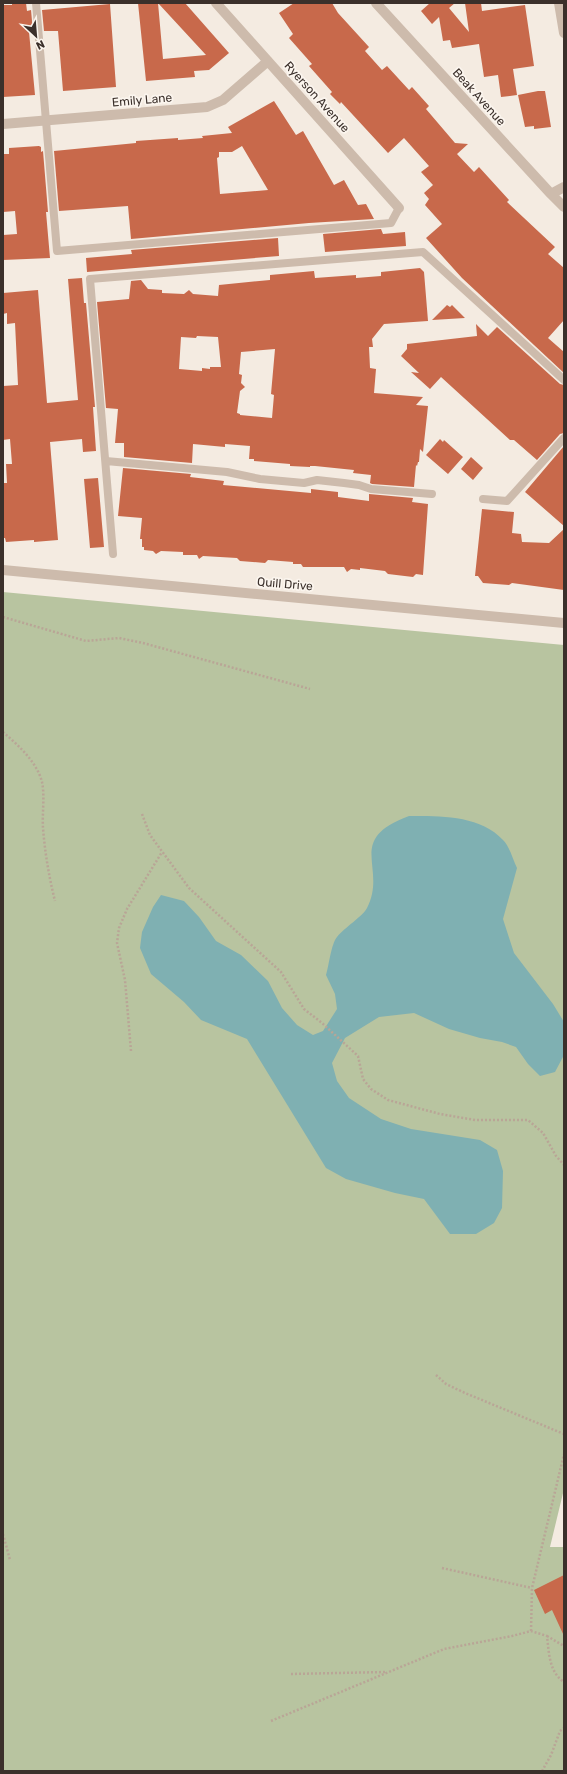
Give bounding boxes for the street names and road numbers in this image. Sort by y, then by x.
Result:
street label: Ryerson Avenue [282,59,353,136]
street label: Beak Avenue [450,66,509,129]
street label: Emily Lane [111,90,173,110]
street label: Quill Drive [257,575,314,593]

